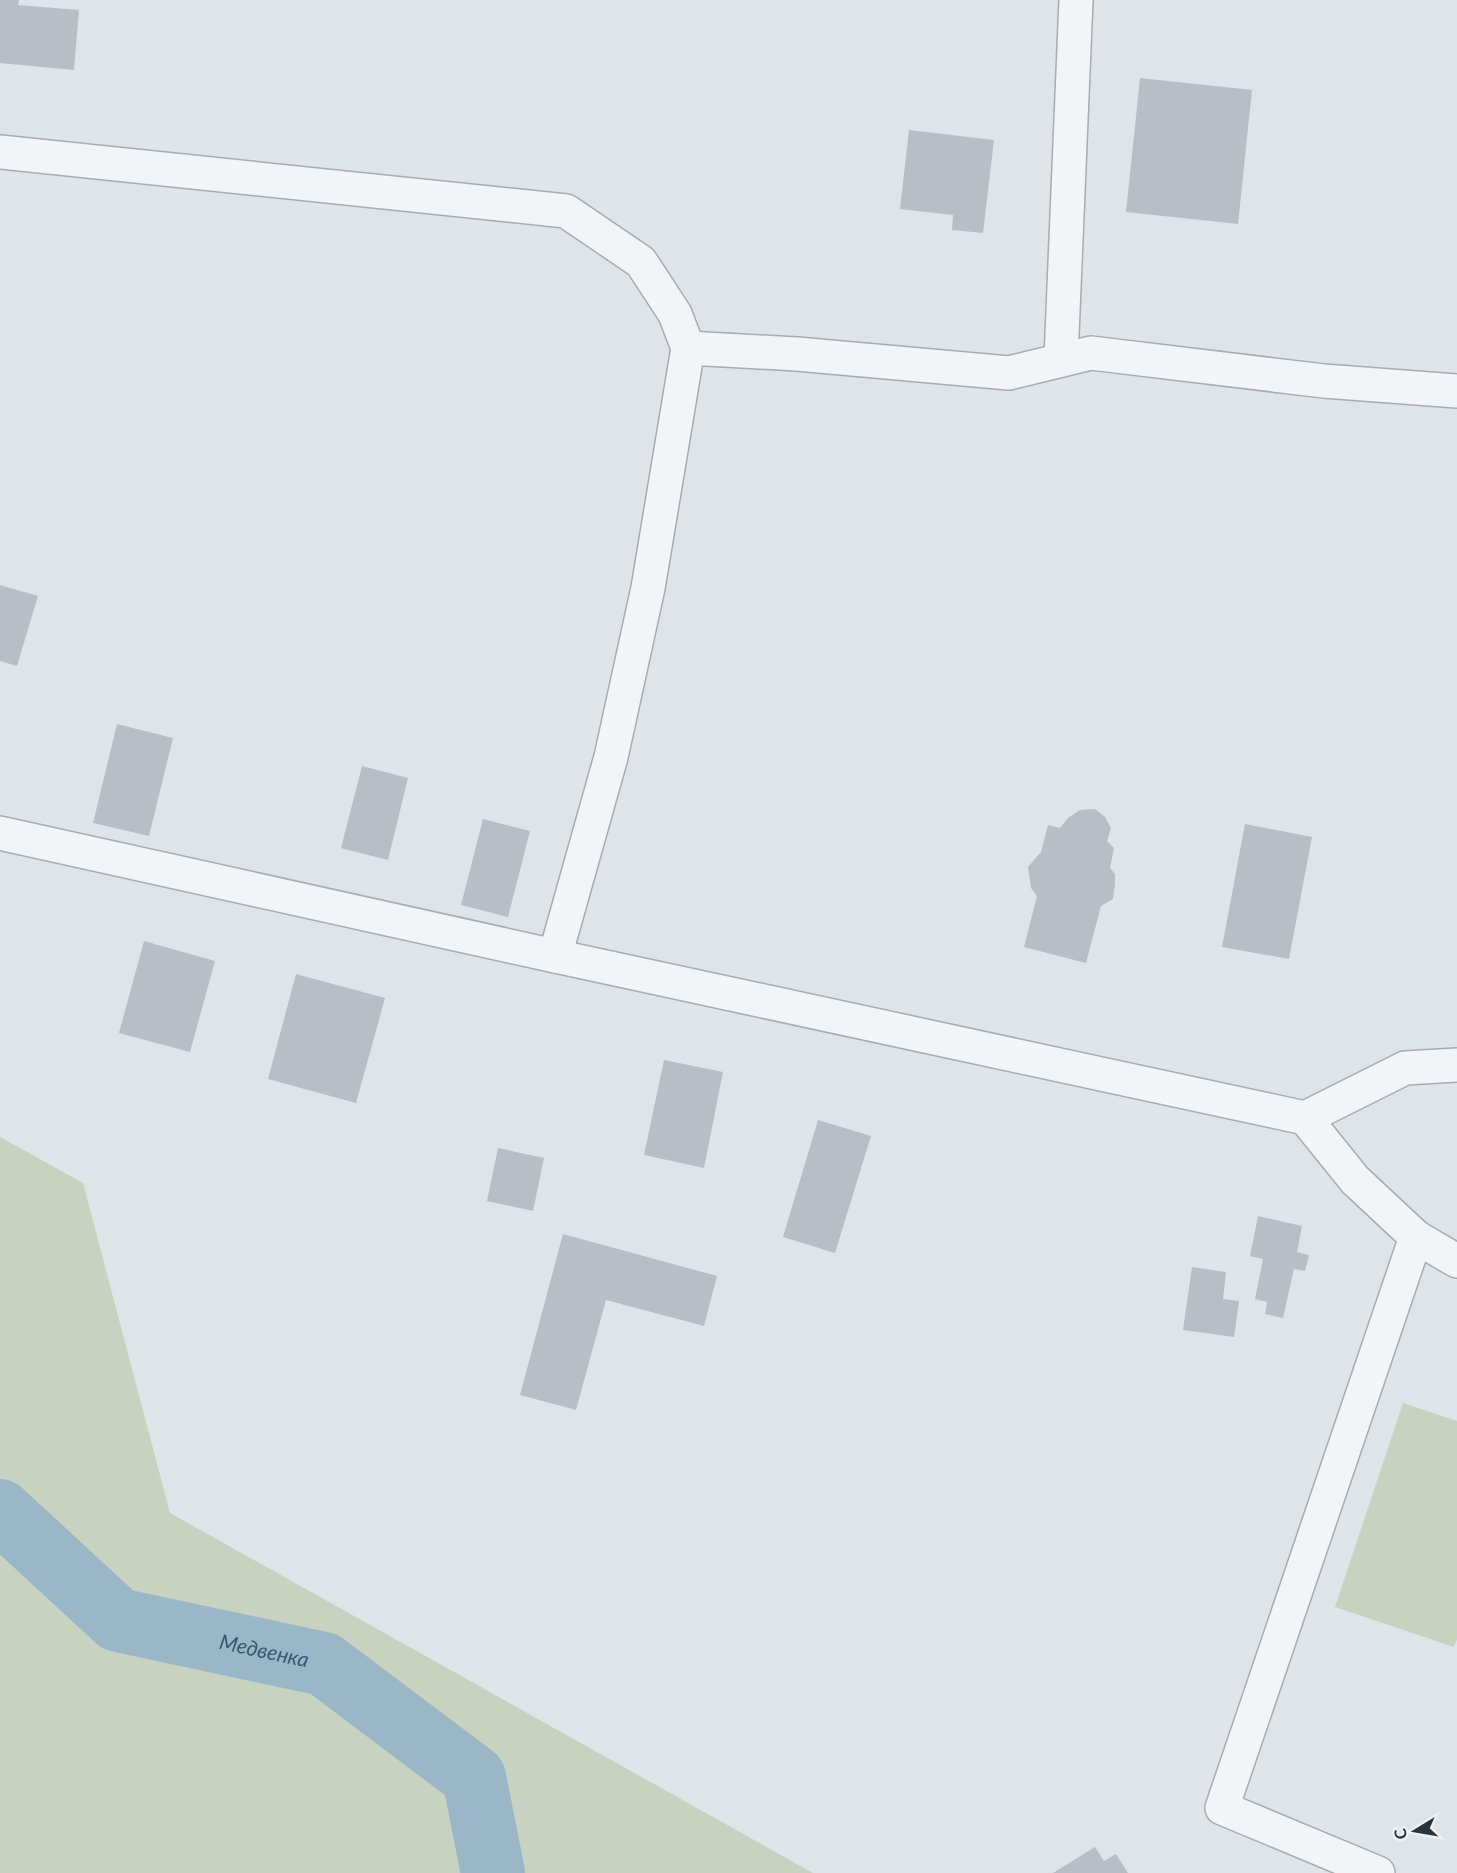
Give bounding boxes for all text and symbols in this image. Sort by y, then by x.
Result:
water label: Медвенка [217,1628,311,1671]
north arrow [1385,1801,1445,1861]
text: С [1389,1827,1410,1841]

